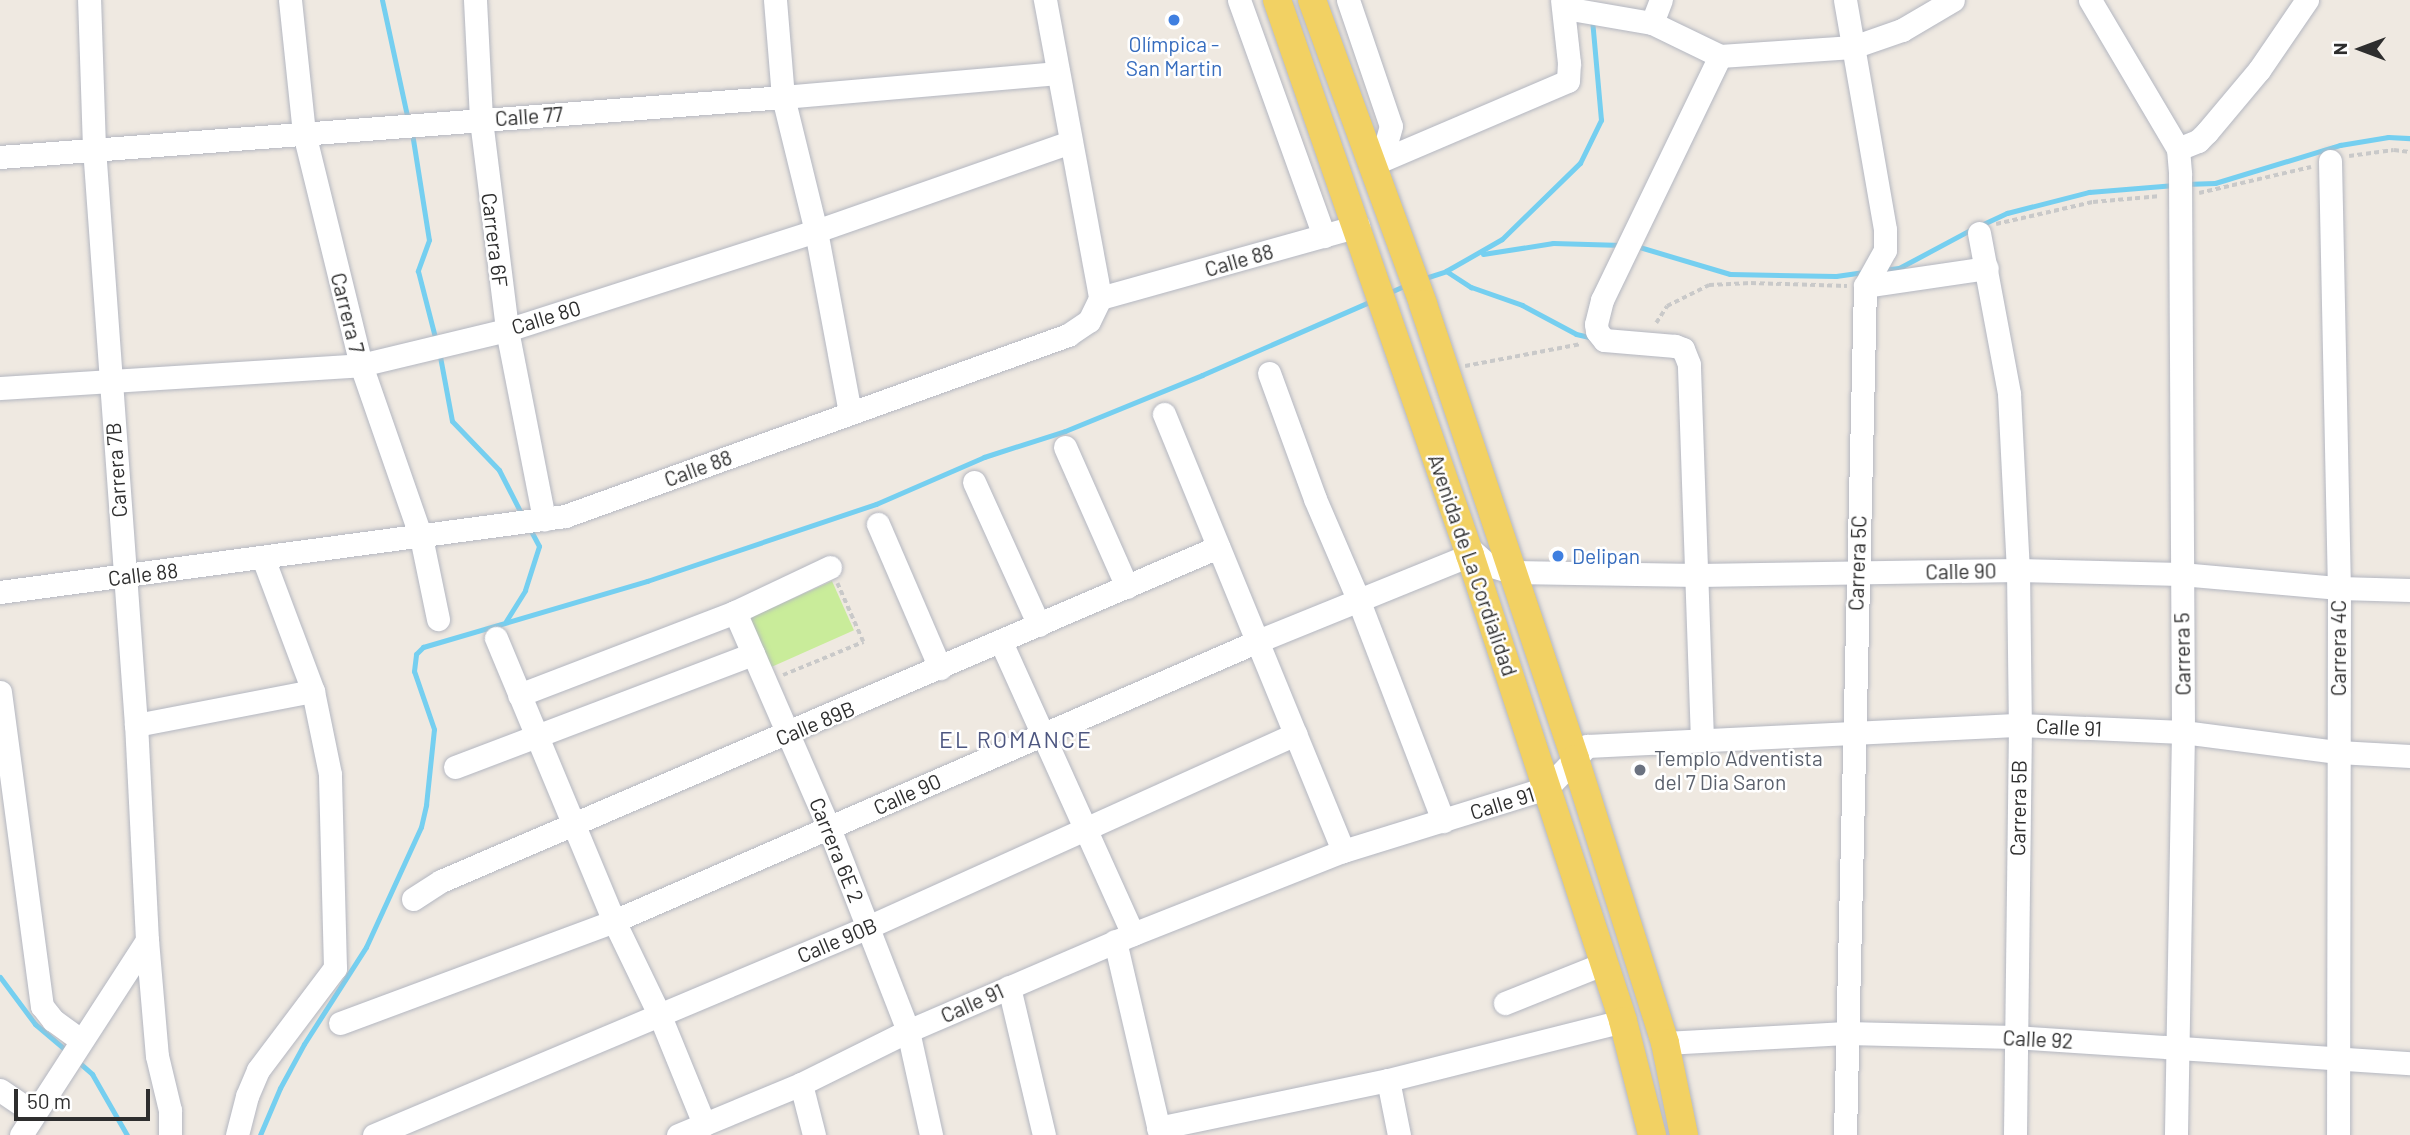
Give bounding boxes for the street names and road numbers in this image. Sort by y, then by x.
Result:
street label: Calle 77 [494,101,564,131]
street label: Carrera 6F [477,191,513,289]
street label: Calle 88 [1202,238,1276,282]
street label: Carrera 7 [326,270,370,356]
street label: Calle 80 [508,295,584,339]
street label: Carrera 7B [100,422,132,518]
street label: Calle 88 [661,444,735,492]
street label: Avenida de La Cordialidad [1423,451,1523,679]
street label: Carrera 5C [1843,515,1871,611]
street label: Calle 88 [107,557,179,591]
street label: Calle 90 [1925,558,1997,584]
street label: Carrera 4C [2325,600,2351,696]
street label: Carrera 5 [2169,612,2195,696]
street label: Calle 89B [772,695,858,751]
street label: Calle 91 [2035,713,2103,741]
street label: Carrera 5B [2005,760,2031,856]
street label: Calle 90 [869,768,945,820]
street label: Calle 91 [1467,781,1537,825]
street label: Carrera 6E 2 [804,794,870,906]
street label: Calle 90B [793,912,881,968]
street label: Calle 91 [937,978,1007,1028]
street label: Calle 92 [2002,1025,2074,1053]

